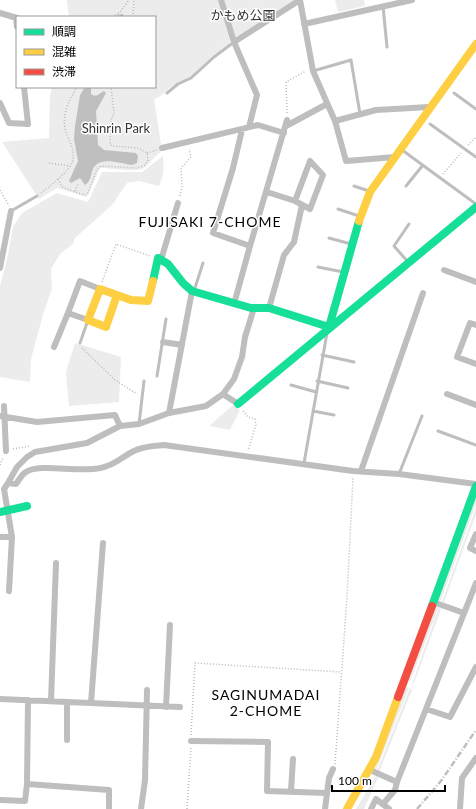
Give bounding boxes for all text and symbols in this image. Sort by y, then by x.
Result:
park label: かもめ公園 [210,7,276,23]
legend [16,16,156,88]
text: 順調 [52,24,76,39]
text: 混雑 [52,44,76,59]
text: 渋滞 [52,64,76,79]
park label: Shinrin Park [82,120,151,136]
district label: FUJISAKI 7-CHOME [139,213,282,230]
district label: SAGINUMADAI 2-CHOME [211,686,321,719]
scale bar [332,767,445,793]
text: 100 m [338,773,372,788]

